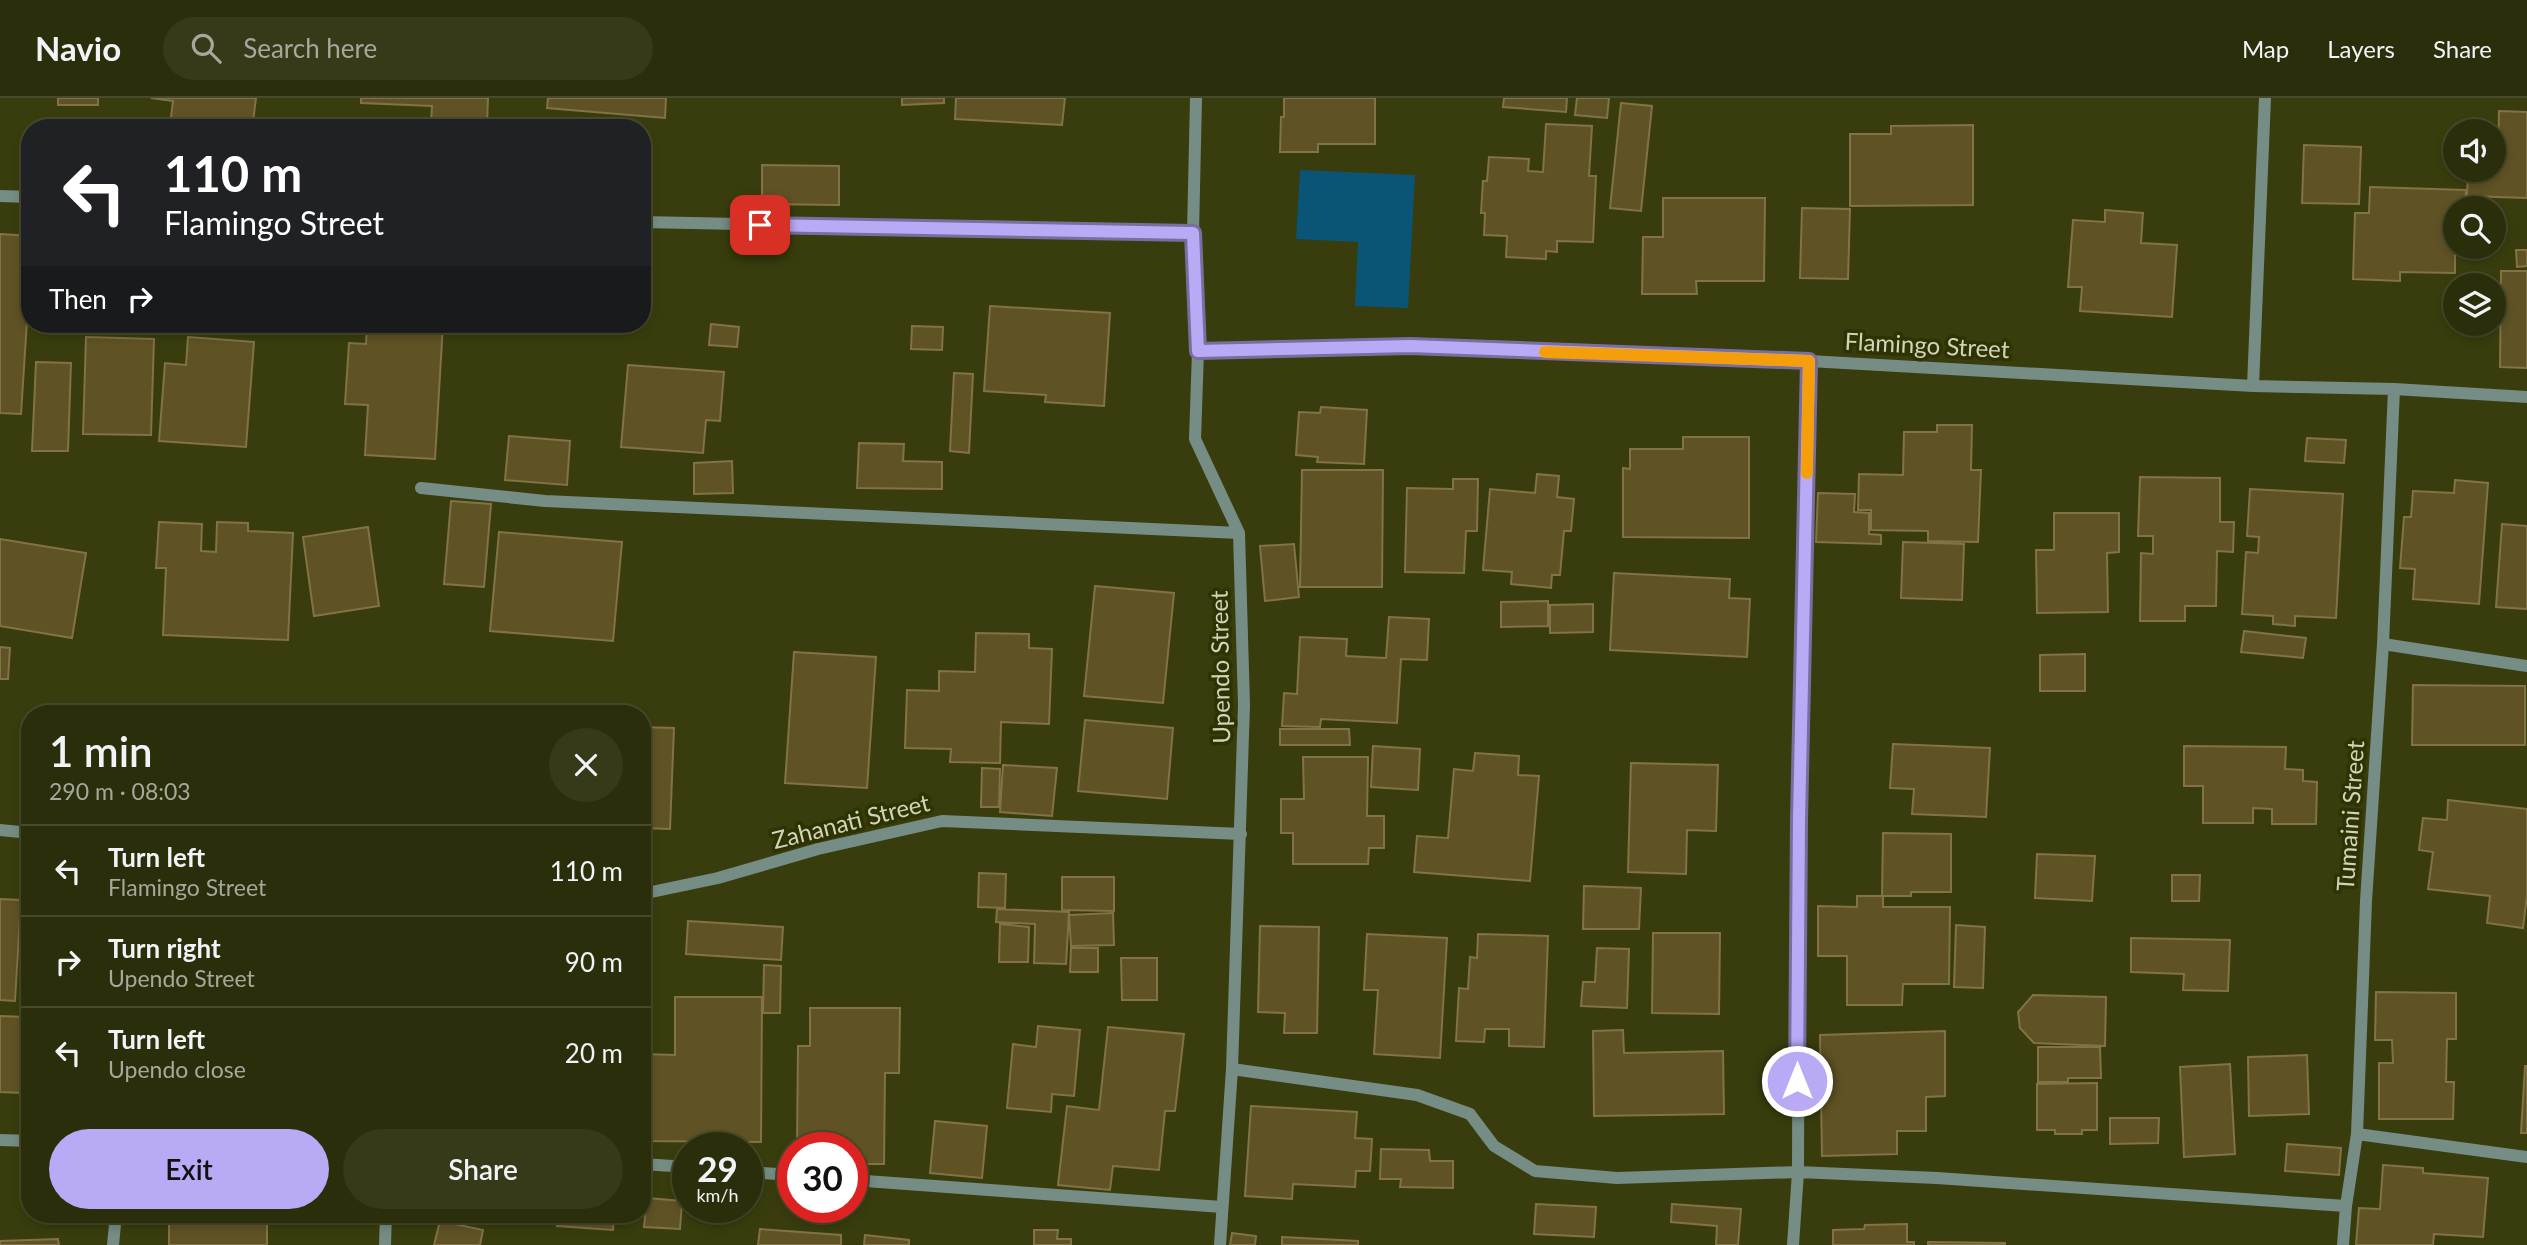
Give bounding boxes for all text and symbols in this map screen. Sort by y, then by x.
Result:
search box [163,17,653,80]
text: Navio [35,28,121,68]
icon: search [187,29,225,67]
text: Search here [243,32,377,64]
text: Map [2242,34,2289,63]
text: Layers [2327,34,2395,63]
text: Share [2433,34,2492,63]
map controls [2443,119,2506,336]
button: sound [2443,119,2506,182]
text: 110 m [164,144,302,202]
icon: left [49,147,140,238]
pin [730,195,790,255]
button: search [2443,196,2506,259]
text: Flamingo Street [164,203,384,242]
icon: arrive [741,206,779,244]
button: layers [2443,273,2506,336]
icon: right [121,280,159,318]
text: Then [49,283,107,315]
street label: Flamingo Street [1844,326,2011,363]
street label: Upendo Street [1204,590,1235,744]
text: 1 min [49,726,153,776]
button: close [549,728,623,802]
street label: Tumaini Street [2330,739,2369,892]
text: 290 m · 08:03 [49,777,191,805]
street label: Zahanati Street [769,787,933,854]
text: Turn left [108,841,205,873]
icon: left [49,852,87,890]
text: 110 m [550,855,623,887]
text: Flamingo Street [108,873,266,901]
text: Turn right [108,932,221,964]
icon: right [49,943,87,981]
text: 90 m [565,946,623,978]
text: Upendo Street [108,964,255,992]
text: Turn left [108,1023,205,1055]
icon: left [49,1034,87,1072]
text: 20 m [565,1037,623,1069]
position arrow [1760,1044,1834,1118]
text: Upendo close [108,1055,246,1083]
button: Exit [49,1129,329,1209]
button: Share [343,1129,623,1209]
speed limit sign: 30 [777,1132,868,1223]
text: 29 [697,1147,738,1189]
text: km/h [696,1184,739,1206]

